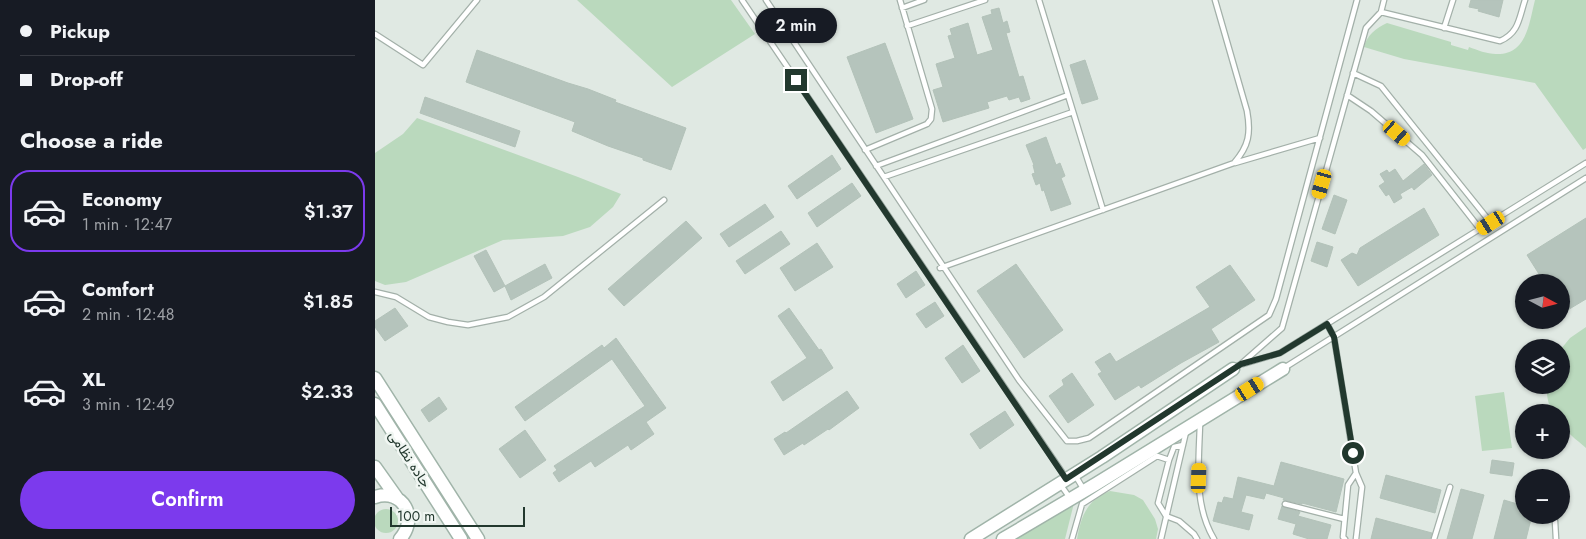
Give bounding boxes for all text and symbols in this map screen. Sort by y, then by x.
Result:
callout: 2 min [755,8,837,42]
text: 2 min [775,14,817,37]
text: Pickup [50,18,110,45]
text: Drop-off [50,66,123,93]
route end [785,69,807,91]
car [1380,117,1413,149]
text: Choose a ride [20,124,163,156]
car [1310,168,1333,200]
text: Economy [82,186,162,213]
icon: car [22,189,67,234]
text: $1.37 [304,198,353,225]
car [1474,209,1507,237]
text: 1 min · 12:47 [82,213,172,236]
north arrow [1515,274,1570,329]
map controls [1515,274,1570,524]
text: Comfort [82,276,154,303]
icon: car [22,279,67,324]
text: $1.85 [303,288,353,315]
text: 2 min · 12:48 [82,303,175,326]
button: layers [1515,339,1570,394]
text: XL [82,366,105,393]
icon: car [22,369,67,414]
car [1233,375,1266,403]
text: $2.33 [301,378,353,405]
text: 3 min · 12:49 [82,393,175,416]
button: + [1515,404,1570,459]
street label: جاده نظامی [384,427,436,491]
route start [1342,442,1364,464]
car [1190,463,1207,493]
button: − [1515,469,1570,524]
button: Confirm [20,471,355,529]
scale bar [390,504,525,527]
text: 100 m [397,506,435,526]

